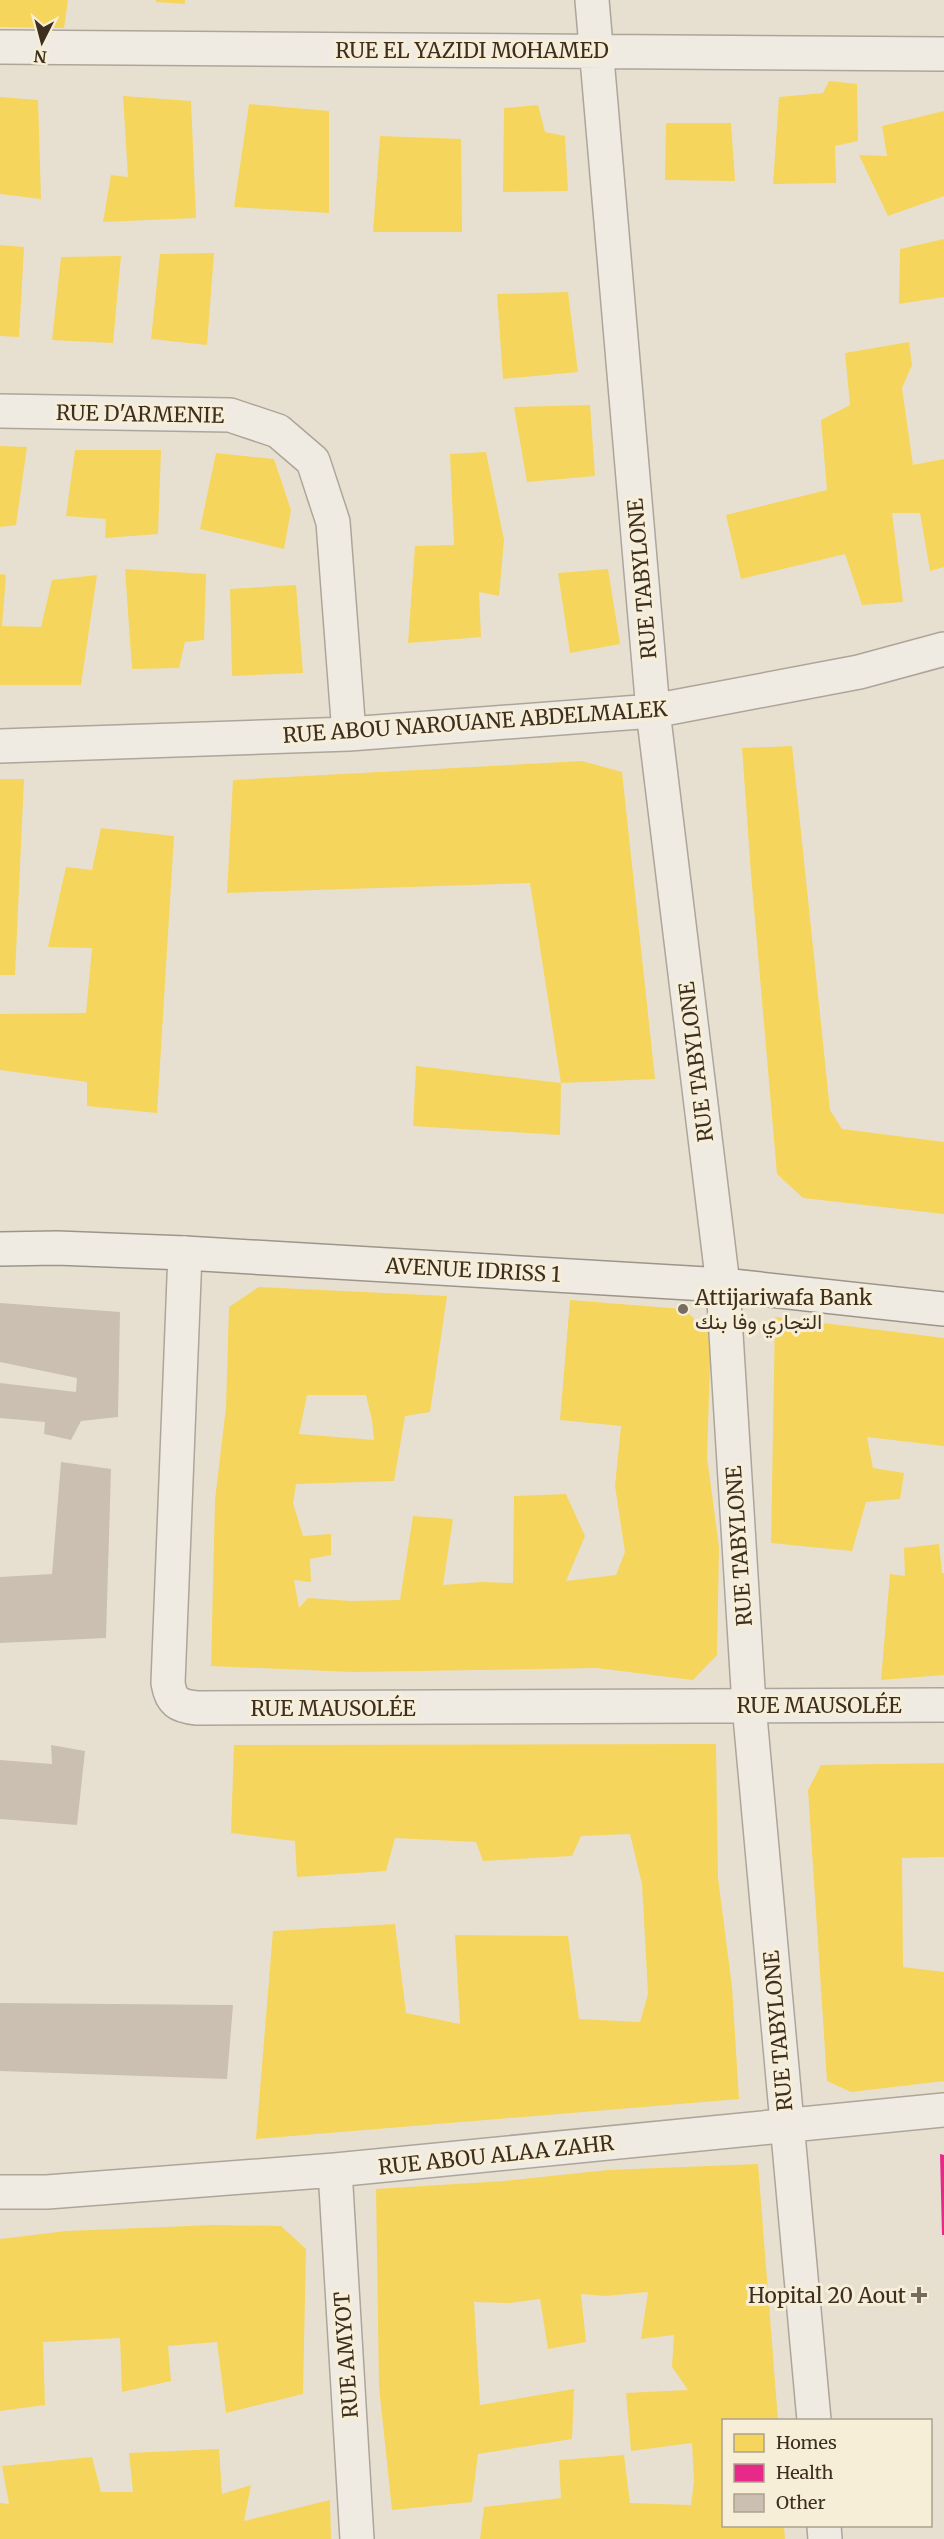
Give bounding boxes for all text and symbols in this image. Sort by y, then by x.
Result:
north arrow [12,12,72,72]
street label: RUE EL YAZIDI MOHAMED [335,37,609,64]
text: N [33,46,48,68]
street label: RUE D'ARMENIE [56,399,225,429]
street label: RUE TABYLONE [621,497,662,660]
street label: RUE ABOU NAROUANE ABDELMALEK [282,695,669,749]
street label: RUE TABYLONE [673,980,719,1144]
street label: AVENUE IDRISS 1 [384,1252,561,1288]
place label: Attijariwafa Bank التجاري وفا بنك [694,1284,873,1339]
marker: Attijariwafa Bank التجاري وفا بنك [676,1302,690,1316]
street label: RUE TABYLONE [720,1464,758,1627]
street label: RUE MAUSOLÉE [736,1691,902,1719]
street label: RUE MAUSOLÉE [250,1694,416,1722]
street label: RUE TABYLONE [757,1949,798,2112]
street label: RUE ABOU ALAA ZAHR [377,2129,616,2181]
place label: Hopital 20 Aout [748,2282,906,2309]
marker: Hopital 20 Aout [910,2286,928,2304]
street label: RUE AMYOT [328,2290,364,2419]
legend [722,2419,932,2527]
text: Homes [776,2431,837,2454]
text: Health [776,2461,834,2484]
text: Other [776,2491,826,2514]

